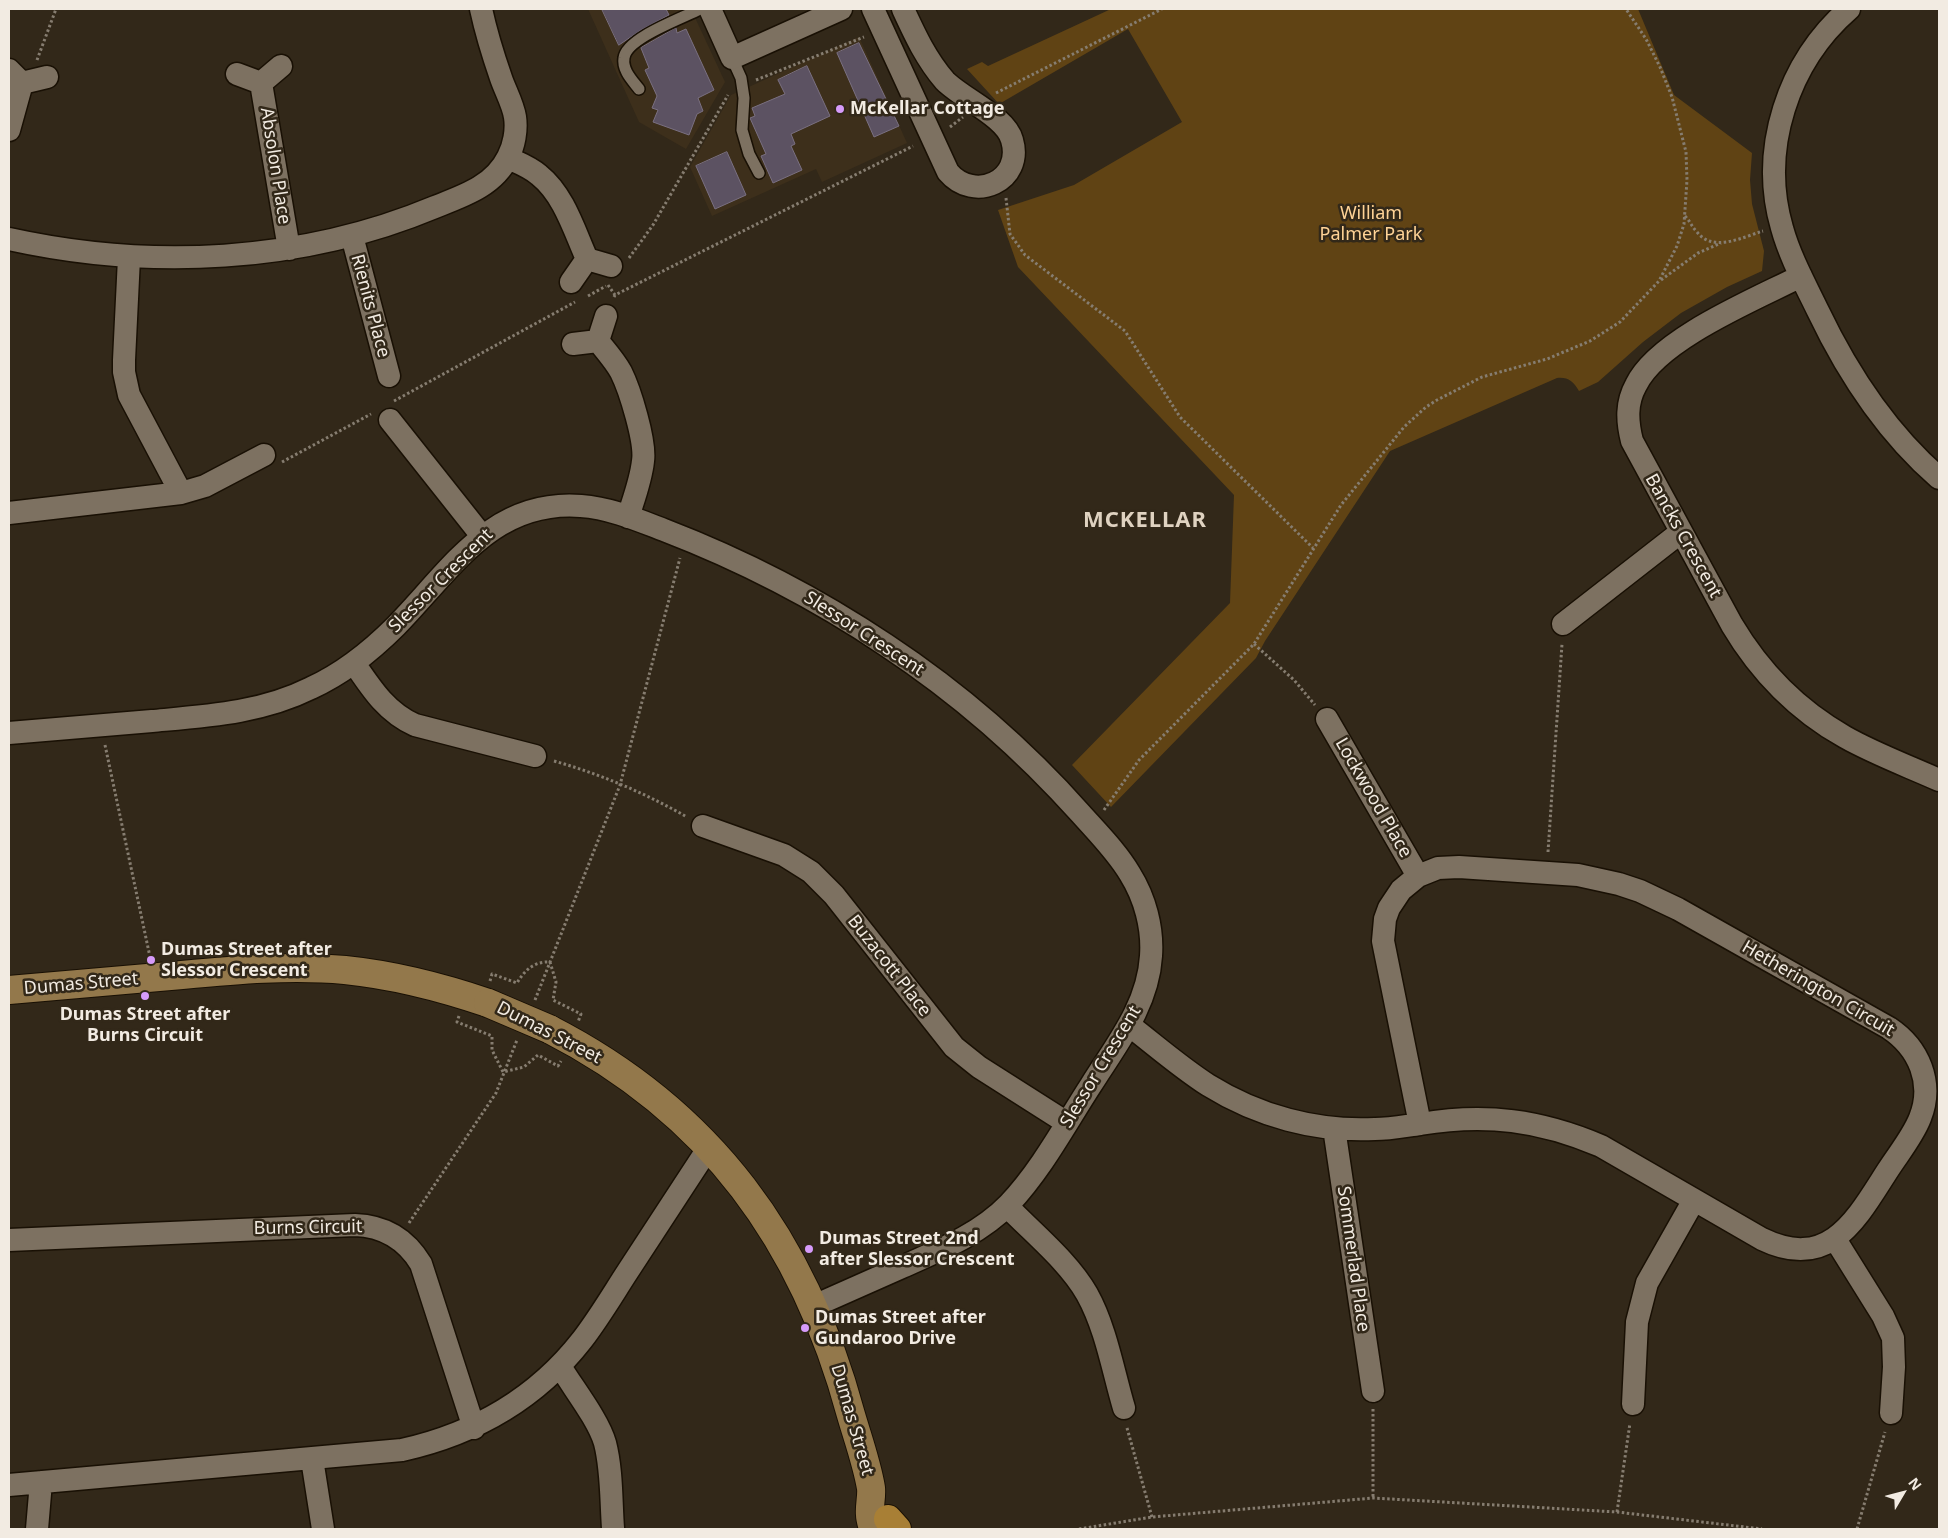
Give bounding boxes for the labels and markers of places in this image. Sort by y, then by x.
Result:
place label: McKellar Cottage [850,98,1005,120]
marker: McKellar Cottage [834,103,846,115]
place label: Dumas Street after Slessor Crescent [161,939,332,982]
marker: Dumas Street after Slessor Crescent [145,954,157,966]
marker: Dumas Street after Burns Circuit [139,990,151,1002]
place label: Dumas Street after Burns Circuit [60,1004,230,1046]
place label: Dumas Street 2nd after Slessor Crescent [819,1228,1015,1270]
marker: Dumas Street 2nd after Slessor Crescent [803,1243,815,1255]
place label: Dumas Street after Gundaroo Drive [815,1307,986,1350]
marker: Dumas Street after Gundaroo Drive [799,1322,811,1334]

